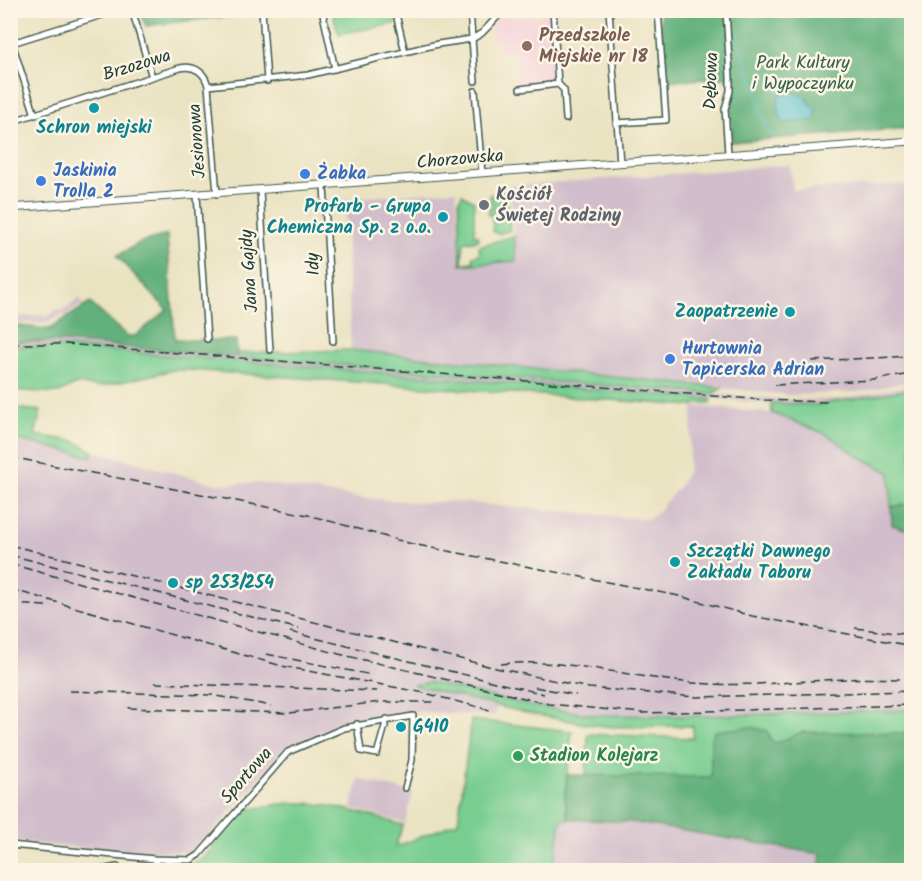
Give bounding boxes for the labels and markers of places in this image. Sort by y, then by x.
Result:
place label: Przedszkole Miejskie nr 18 [539,22,648,72]
marker: Przedszkole Miejskie nr 18 [520,39,534,53]
marker: Schron miejski [87,101,101,115]
place label: Schron miejski [36,114,152,143]
place label: Jaskinia Trolla 2 [53,157,117,207]
place label: Żabka [317,160,366,189]
marker: Żabka [298,167,312,181]
marker: Jaskinia Trolla 2 [34,174,48,188]
place label: Kościół Świętej Rodziny [496,181,622,231]
place label: Profarb - Grupa Chemiczna Sp. z o.o. [267,193,431,243]
marker: Kościół Świętej Rodziny [477,198,491,212]
marker: Profarb - Grupa Chemiczna Sp. z o.o. [436,210,450,224]
place label: Zaopatrzenie [675,298,778,327]
marker: Zaopatrzenie [783,305,797,319]
place label: Hurtownia Tapicerska Adrian [682,335,824,385]
marker: Hurtownia Tapicerska Adrian [663,352,677,366]
place label: Szczątki Dawnego Zakładu Taboru [687,538,831,588]
marker: Szczątki Dawnego Zakładu Taboru [668,555,682,569]
place label: sp 253/254 [185,569,274,598]
marker: sp 253/254 [166,576,180,590]
place label: G410 [413,713,449,742]
marker: G410 [394,720,408,734]
place label: Stadion Kolejarz [530,742,659,771]
marker: Stadion Kolejarz [511,749,525,763]

